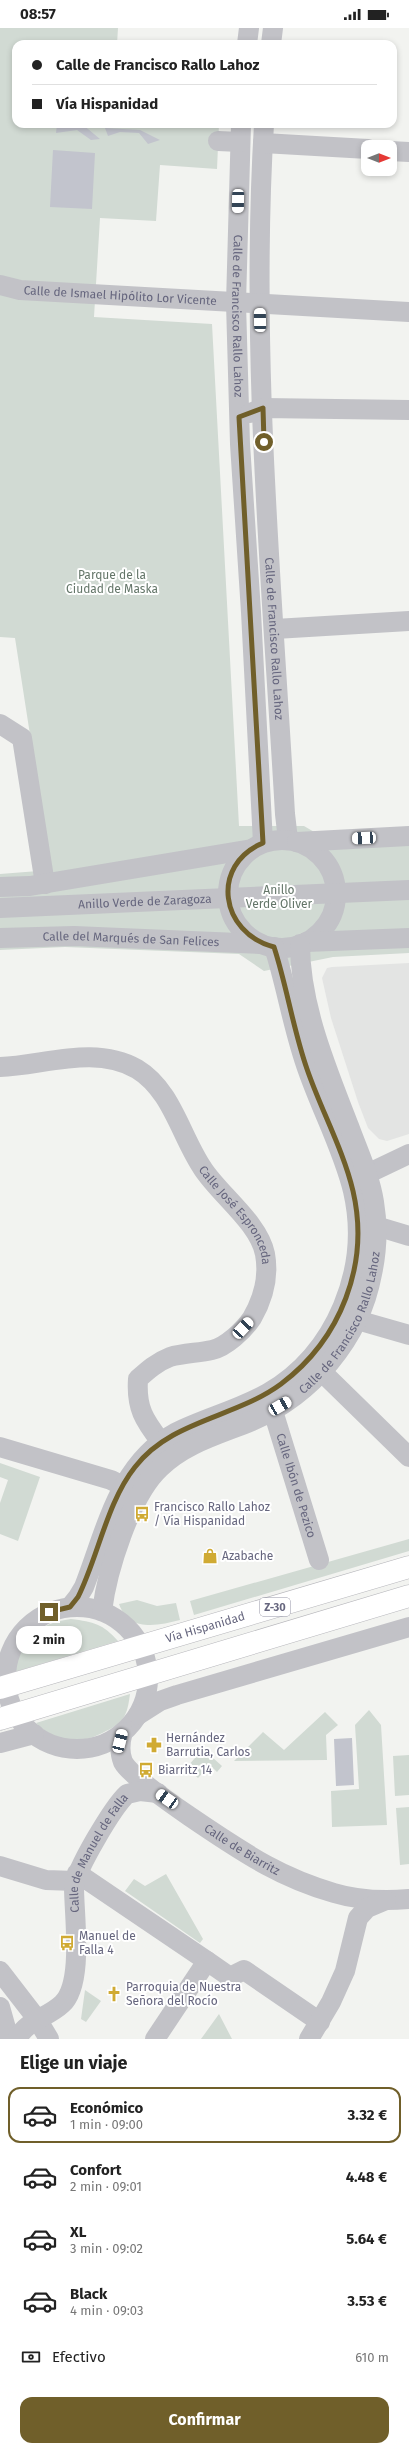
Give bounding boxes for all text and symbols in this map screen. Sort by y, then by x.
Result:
text: 08:57 [20,5,56,23]
text: Calle de Francisco Rallo Lahoz [56,56,259,74]
text: Vía Hispanidad [56,95,158,113]
north arrow [361,140,397,176]
map controls [361,140,397,176]
car [232,189,244,213]
street label: Calle de Francisco Rallo Lahoz [229,234,246,397]
street label: Calle de Ismael Hipólito Lor Vicente [23,283,217,308]
car [254,308,266,332]
route start [255,433,273,451]
street label: Calle de Francisco Rallo Lahoz [262,557,286,720]
park label: Parque de la Ciudad de Maska [66,568,158,596]
car [352,831,376,845]
park label: Anillo Verde Oliver [246,883,313,911]
street label: Anillo Verde de Zaragoza [78,892,212,912]
street label: Calle del Marqués de San Felices [42,929,220,949]
street label: Calle José Espronceda [196,1163,273,1265]
street label: Calle de Francisco Rallo Lahoz [296,1251,382,1397]
car [230,1315,256,1341]
car [267,1395,293,1417]
street label: Calle Ibón de Pezico [273,1431,319,1540]
place label: Francisco Rallo Lahoz / Vía Hispanidad [154,1500,270,1528]
bus stop icon: Francisco Rallo Lahoz / Vía Hispanidad [133,1505,151,1523]
shop icon: Azabache [201,1547,219,1565]
place label: Azabache [222,1549,273,1563]
road number: Z-30 [260,1598,290,1616]
route end [40,1603,58,1621]
street label: Vía Hispanidad [164,1609,246,1646]
callout: 2 min [16,1626,82,1654]
text: 2 min [33,1632,65,1647]
car [111,1728,129,1754]
place label: Hernández Barrutia, Carlos [166,1731,251,1759]
pharmacy icon: Hernández Barrutia, Carlos [145,1736,163,1754]
bus stop icon: Biarritz 14 [137,1761,155,1779]
place label: Biarritz 14 [158,1763,213,1777]
car [154,1787,180,1811]
street label: Calle de Manuel de Falla [67,1791,131,1913]
street label: Calle de Biarritz [202,1821,282,1878]
place label: Manuel de Falla 4 [79,1929,136,1957]
bus stop icon: Manuel de Falla 4 [58,1934,76,1952]
place label: Parroquia de Nuestra Señora del Rocío [126,1980,241,2008]
church icon: Parroquia de Nuestra Señora del Rocío [105,1985,123,2003]
text: Elige un viaje [20,2052,127,2074]
icon: car [22,2097,58,2133]
text: Económico [70,2099,143,2117]
text: 3.32 € [348,2106,387,2124]
text: 1 min · 09:00 [70,2117,143,2132]
icon: car [22,2159,58,2195]
text: Confort [70,2161,122,2179]
text: 4.48 € [346,2168,387,2186]
text: 2 min · 09:01 [70,2179,142,2194]
icon: car [22,2221,58,2257]
text: XL [70,2223,86,2241]
text: 5.64 € [346,2230,387,2248]
text: 3 min · 09:02 [70,2241,143,2256]
icon: car [22,2283,58,2319]
text: Black [70,2285,107,2303]
text: 3.53 € [347,2292,387,2310]
text: 4 min · 09:03 [70,2303,143,2318]
icon: cash [20,2346,42,2368]
text: Efectivo [52,2348,106,2366]
text: 610 m [355,2350,389,2365]
button: Confirmar [20,2397,389,2443]

